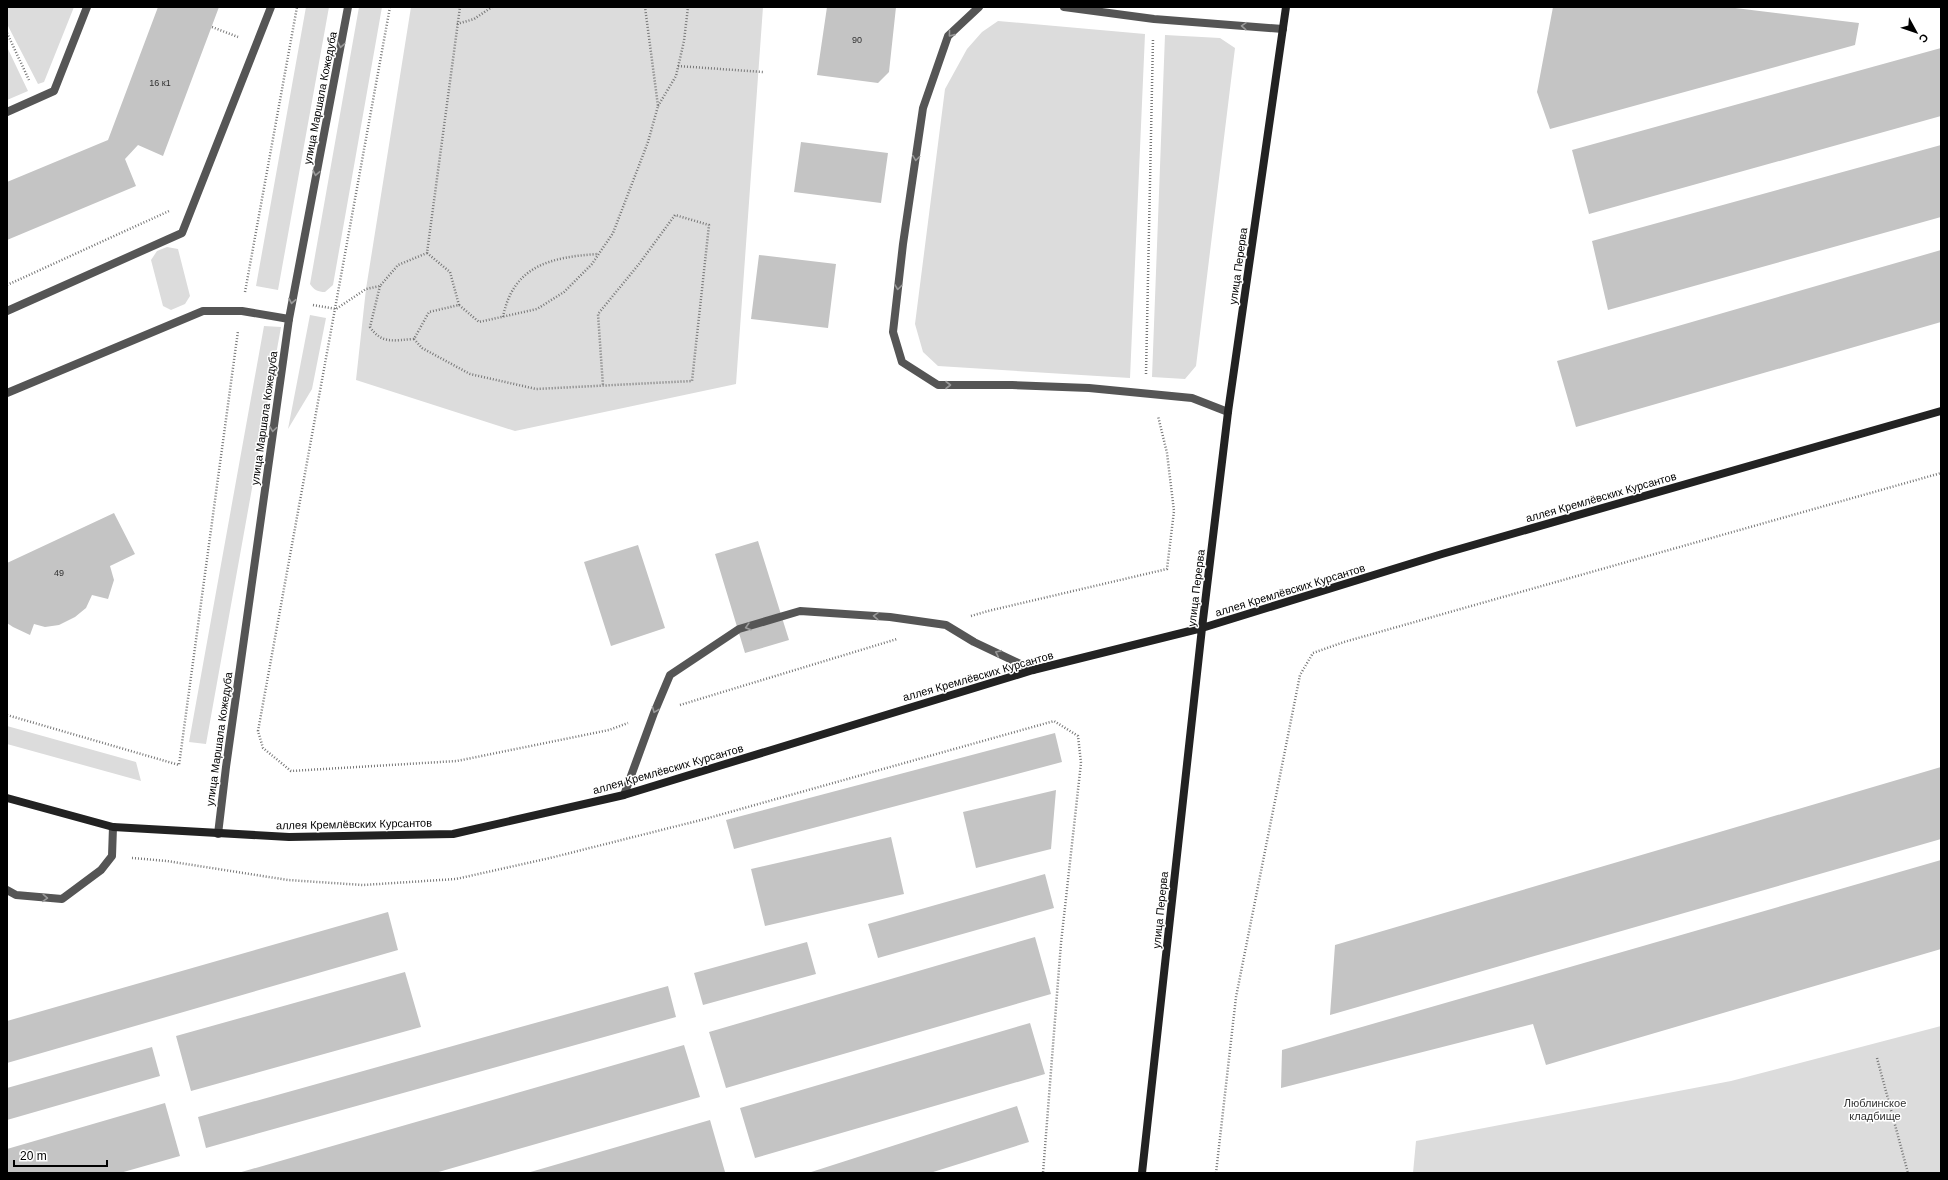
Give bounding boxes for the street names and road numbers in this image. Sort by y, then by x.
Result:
street label: улица Маршала Кожедуба [301,30,339,166]
street label: улица Перерва [1227,226,1249,305]
street label: улица Маршала Кожедуба [249,349,279,486]
street label: аллея Кремлёвских Курсантов [1524,470,1678,524]
street label: улица Перерва [1185,548,1207,627]
street label: аллея Кремлёвских Курсантов [1214,561,1367,619]
street label: аллея Кремлёвских Курсантов [901,649,1055,703]
street label: улица Маршала Кожедуба [204,670,234,807]
street label: аллея Кремлёвских Курсантов [591,742,745,796]
street label: аллея Кремлёвских Курсантов [276,817,432,831]
street label: улица Перерва [1150,870,1170,949]

